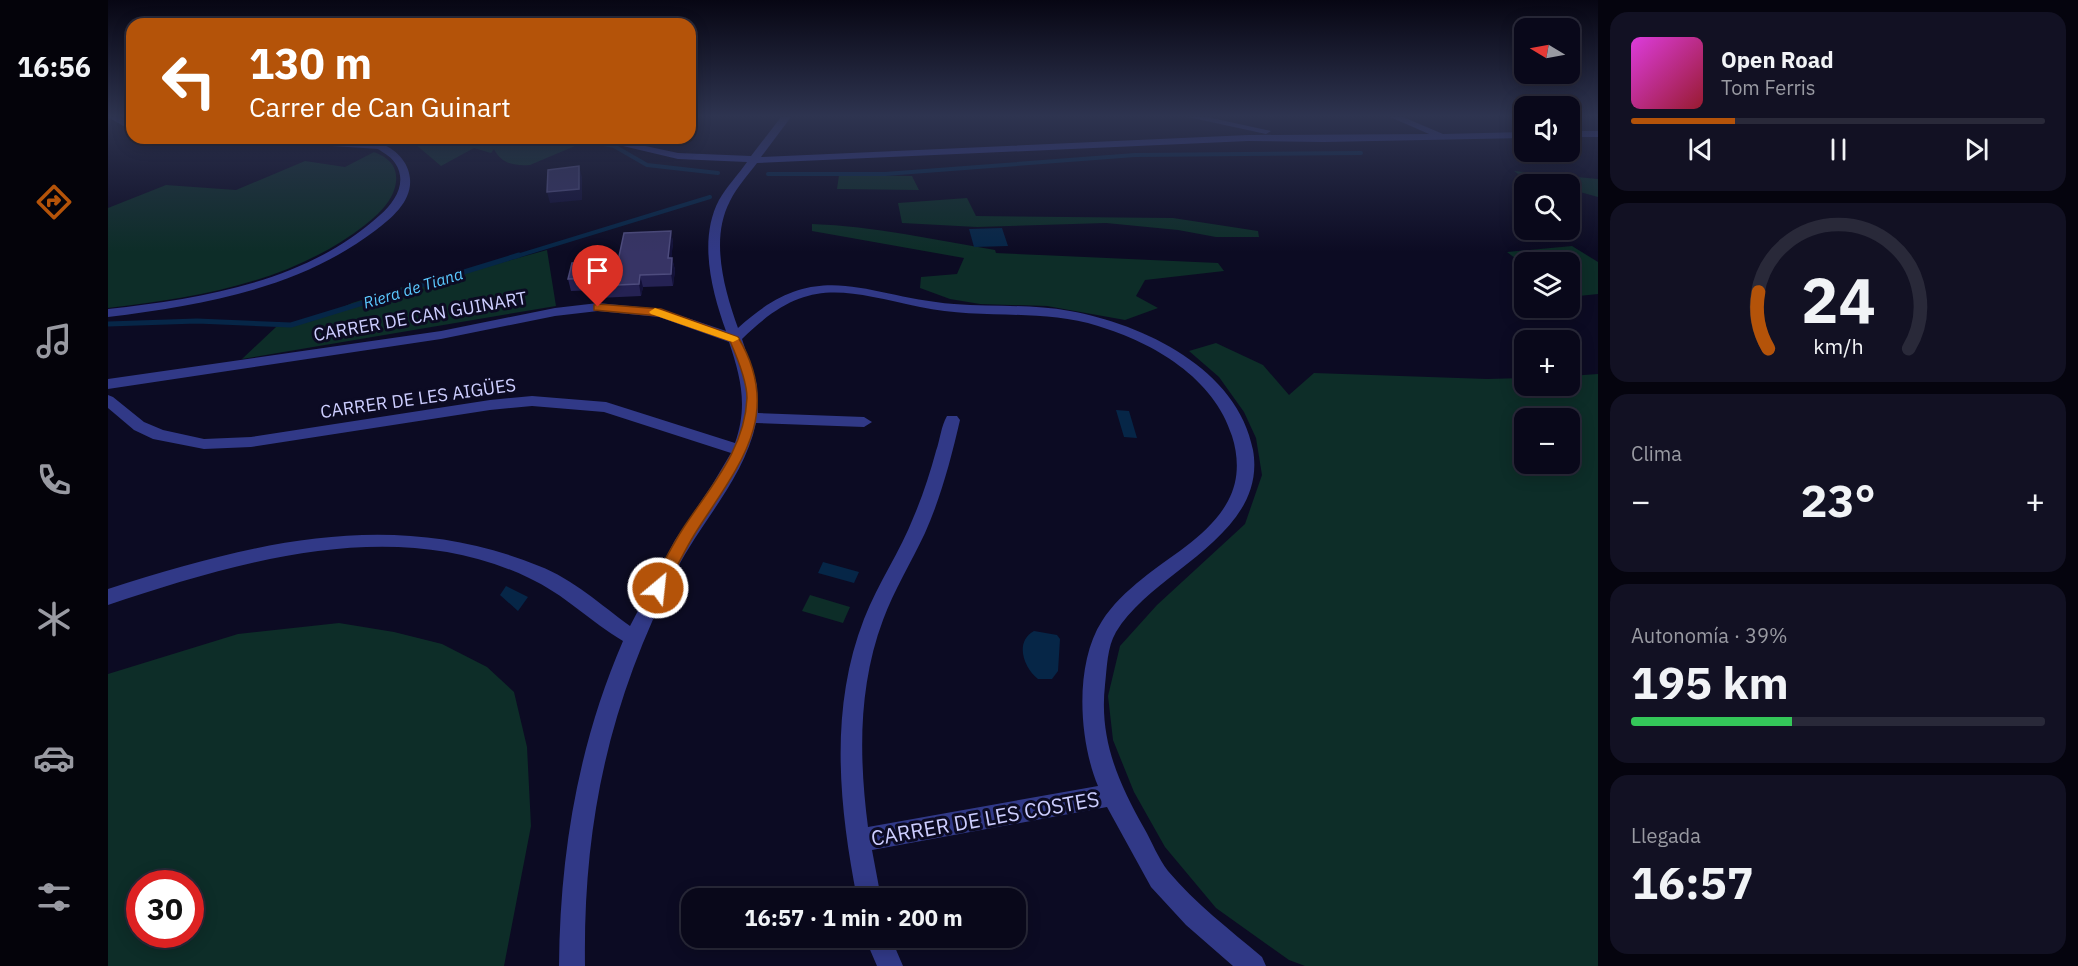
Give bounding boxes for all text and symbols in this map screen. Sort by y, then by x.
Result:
north arrow [1514,18,1580,84]
map controls [1514,18,1580,474]
text: 130 m [249,36,372,91]
icon: left [150,42,228,120]
text: Open Road [1721,45,1834,74]
text: 16:56 [17,49,91,84]
text: Tom Ferris [1721,74,1816,101]
text: Carrer de Can Guinart [249,89,511,124]
button: sound [1514,96,1580,162]
icon: previous [1684,133,1717,166]
icon: pause [1822,133,1855,166]
icon: next [1960,133,1993,166]
button: search [1514,174,1580,240]
icon: directions [33,181,75,223]
pin [572,245,623,307]
button: layers [1514,252,1580,318]
icon: arrive [581,254,614,287]
text: 24 [1801,259,1875,340]
water label: Riera de Tiana [361,263,465,313]
street label: CARRER DE CAN GUINART [312,286,528,346]
icon: music [33,320,75,362]
button: + [1514,330,1580,396]
text: km/h [1813,333,1863,361]
street label: CARRER DE LES AIGÜES [319,373,517,423]
button: − [1514,408,1580,474]
text: Clima [1631,440,1682,467]
icon: phone [33,459,75,501]
text: 23° [1800,471,1876,529]
text: − [1631,479,1651,522]
text: + [2025,479,2045,522]
position arrow [626,556,690,620]
icon: climate [33,598,75,640]
text: Autonomía · 39% [1631,622,1788,649]
text: 195 km [1631,653,1789,711]
icon: car [33,737,75,779]
street label: CARRER DE LES COSTES [869,784,1101,852]
text: Llegada [1631,822,1701,849]
text: 16:57 [1631,853,1754,911]
speed limit sign: 30 [126,870,204,948]
icon: filters [33,876,75,918]
text: 16:57 · 1 min · 200 m [744,903,963,932]

